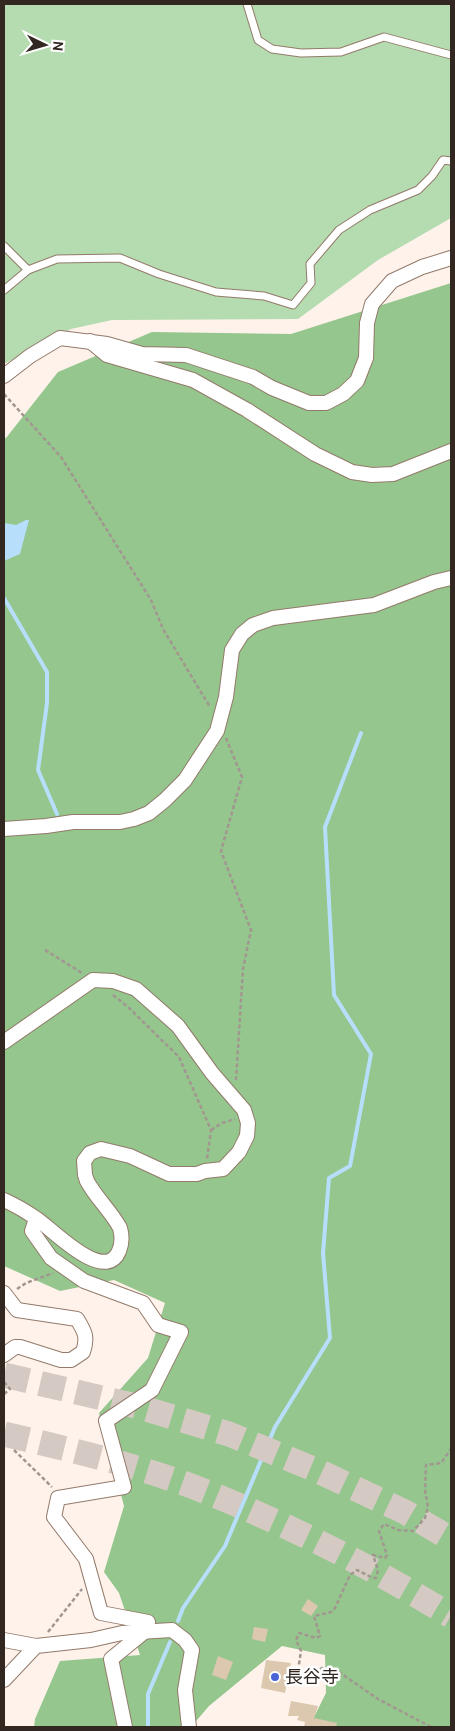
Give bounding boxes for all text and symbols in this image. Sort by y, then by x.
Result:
north arrow [20,20,70,70]
text: N [49,40,67,52]
place label: 長谷寺 [285,1666,339,1688]
marker: 長谷寺 [269,1671,281,1683]

